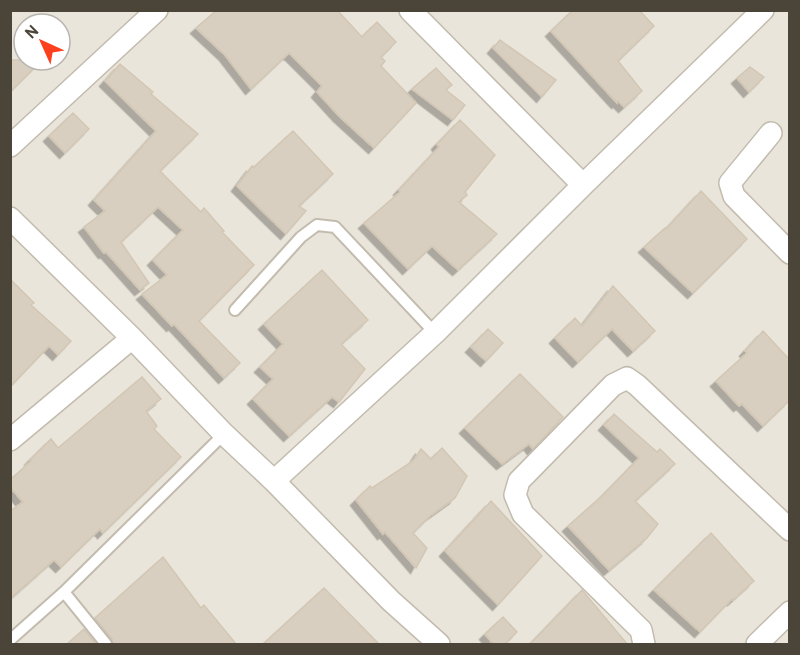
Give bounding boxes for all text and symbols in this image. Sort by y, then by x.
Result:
north arrow [12,12,72,72]
text: N [22,22,44,44]

